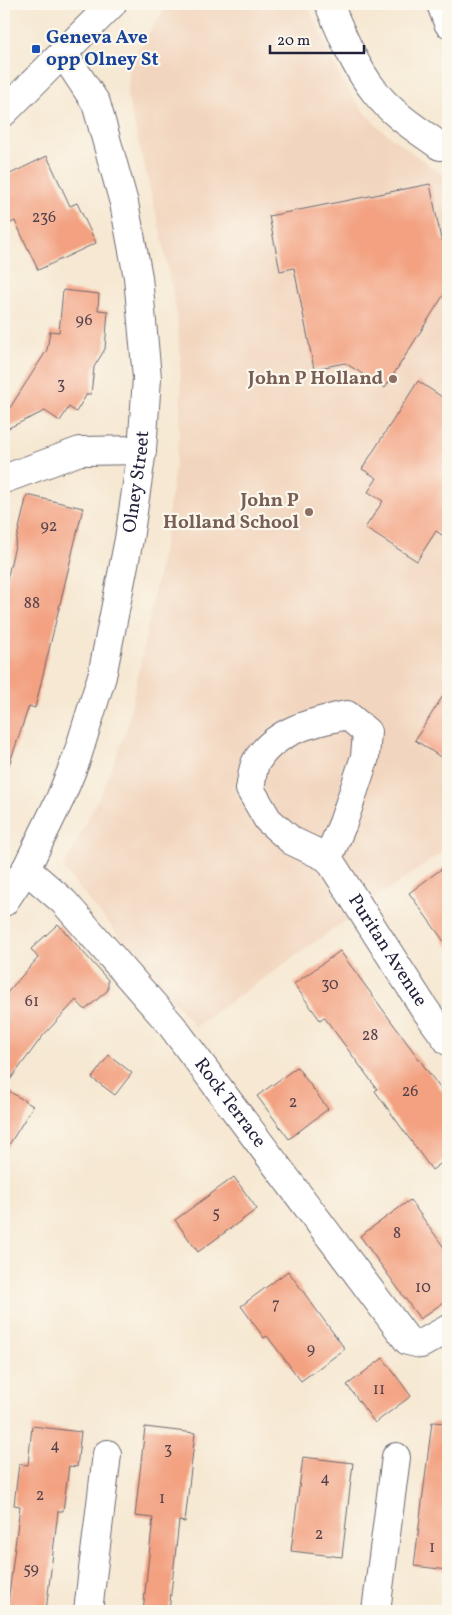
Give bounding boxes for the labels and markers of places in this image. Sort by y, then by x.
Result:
place label: Geneva Ave opp Olney St [46,25,159,73]
marker: Geneva Ave opp Olney St [30,43,42,55]
place label: John P Holland [247,366,383,392]
marker: John P Holland [387,373,399,385]
place label: John P Holland School [163,488,299,536]
marker: John P Holland School [303,506,315,518]

